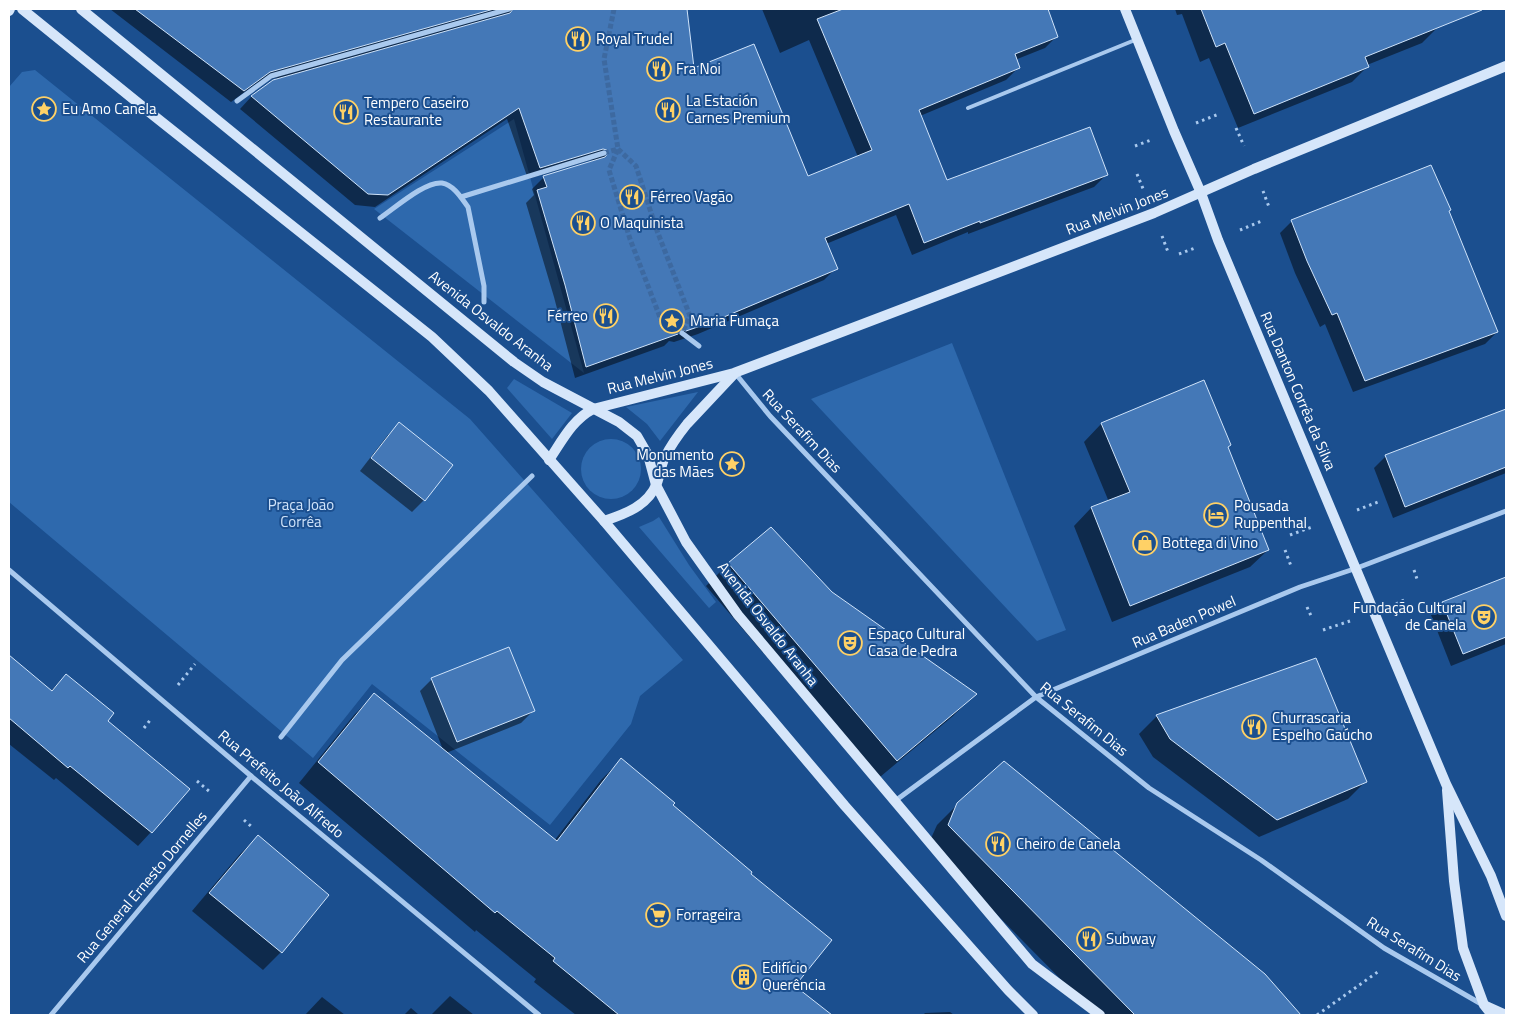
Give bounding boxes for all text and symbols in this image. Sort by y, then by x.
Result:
restaurant icon: Royal Trudel [565,26,591,52]
place label: Royal Trudel [596,27,673,50]
restaurant icon: Fra Noi [646,56,672,82]
place label: Fra Noi [676,57,721,80]
place label: La Estación Carnes Premium [686,89,791,129]
place label: Tempero Caseiro Restaurante [364,91,469,131]
place icon: Eu Amo Canela [31,96,57,122]
place label: Eu Amo Canela [62,97,157,120]
restaurant icon: La Estación Carnes Premium [655,97,681,123]
restaurant icon: Tempero Caseiro Restaurante [333,99,359,125]
street label: Rua Melvin Jones [1062,180,1171,241]
restaurant icon: Férreo Vagão [619,184,645,210]
place label: Férreo Vagão [650,185,733,208]
restaurant icon: O Maquinista [570,210,596,236]
place label: O Maquinista [600,211,684,234]
street label: Avenida Osvaldo Aranha [424,265,559,377]
restaurant icon: Férreo [593,303,619,329]
place label: Férreo [547,304,588,327]
place icon: Maria Fumaça [659,308,685,334]
street label: Rua Danton Corrêa da Silva [1255,308,1343,474]
place label: Maria Fumaça [690,309,780,332]
street label: Rua Melvin Jones [605,351,715,400]
street label: Rua Serafim Dias [757,383,848,478]
place label: Monumento das Mães [636,443,714,483]
place icon: Monumento das Mães [719,451,745,477]
park label: Praça João Corrêa [268,493,334,533]
place label: Pousada Ruppenthal [1234,494,1307,534]
hotel icon: Pousada Ruppenthal [1203,502,1229,528]
shop icon: Bottega di Vino [1132,530,1158,556]
place label: Bottega di Vino [1162,531,1258,554]
street label: Avenida Osvaldo Aranha [712,556,825,691]
street label: Rua Baden Powel [1128,589,1239,654]
place label: Fundação Cultural de Canela [1353,596,1466,636]
theatre icon: Fundação Cultural de Canela [1471,604,1497,630]
place label: Espaço Cultural Casa de Pedra [868,622,965,662]
theatre icon: Espaço Cultural Casa de Pedra [837,630,863,656]
street label: Rua Serafim Dias [1035,676,1134,762]
place label: Churrascaria Espelho Gaúcho [1272,706,1373,746]
restaurant icon: Churrascaria Espelho Gaúcho [1241,714,1267,740]
street label: Rua Prefeito João Alfredo [213,724,349,843]
street label: Rua General Ernesto Dornelles [71,806,212,968]
restaurant icon: Cheiro de Canela [985,831,1011,857]
place label: Cheiro de Canela [1016,832,1121,855]
supermarket icon: Forrageira [645,902,671,928]
place label: Forrageira [676,903,741,926]
street label: Rua Serafim Dias [1362,910,1466,987]
restaurant icon: Subway [1076,926,1102,952]
place label: Subway [1106,927,1156,950]
place label: Edifício Querência [762,956,826,996]
building icon: Edifício Querência [731,964,757,990]

